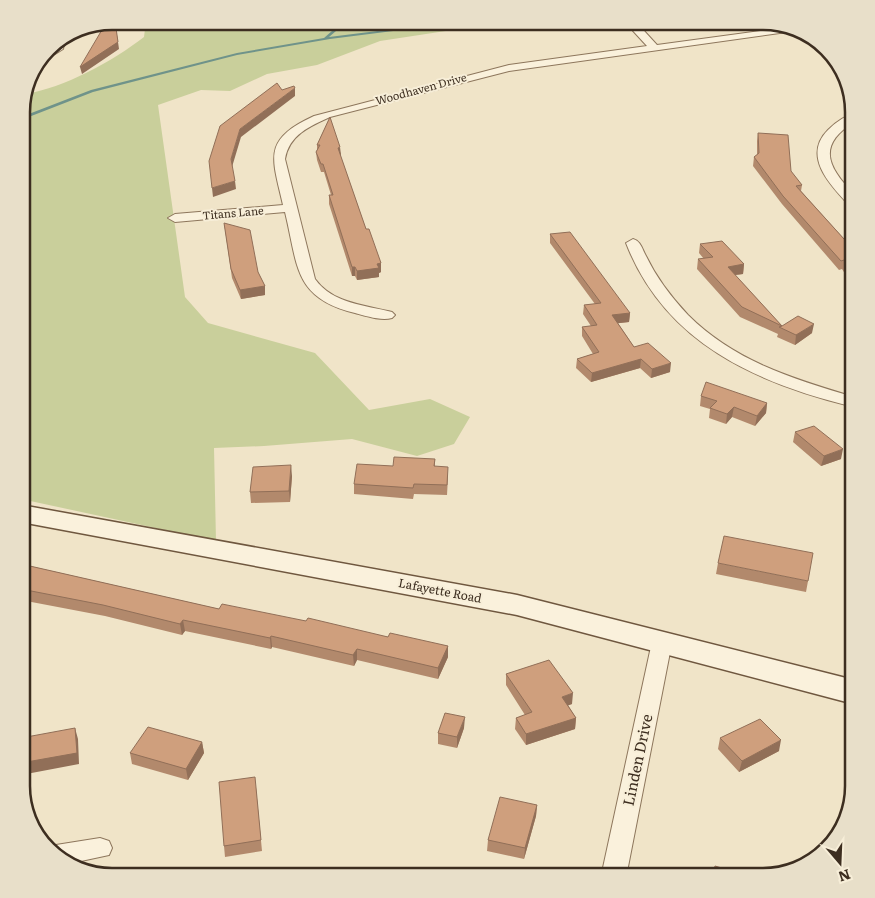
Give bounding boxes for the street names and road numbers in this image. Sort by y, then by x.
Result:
street label: Woodhaven Drive [373,68,468,108]
street label: Titans Lane [202,201,265,223]
street label: Lafayette Road [397,573,484,607]
street label: Linden Drive [616,711,658,808]

